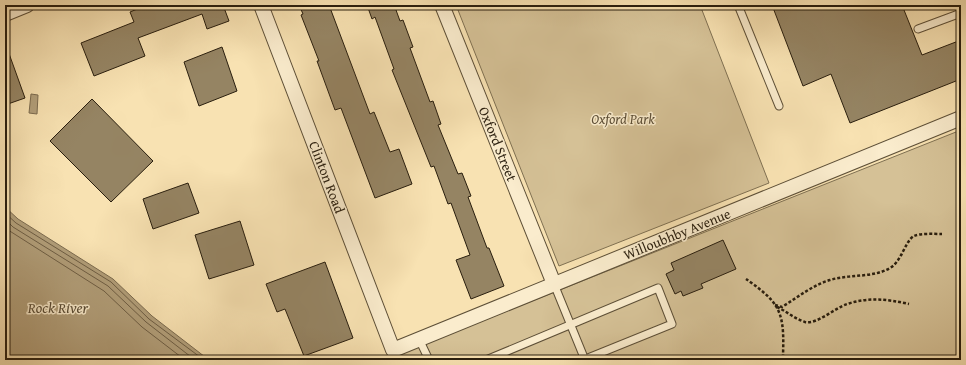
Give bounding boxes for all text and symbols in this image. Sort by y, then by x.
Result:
street label: Oxford Street [474,104,522,184]
park label: Oxford Park [591,109,655,129]
street label: Clinton Road [304,138,350,216]
street label: Willoubhby Avenue [620,203,734,265]
water label: Rock River [27,297,89,318]

